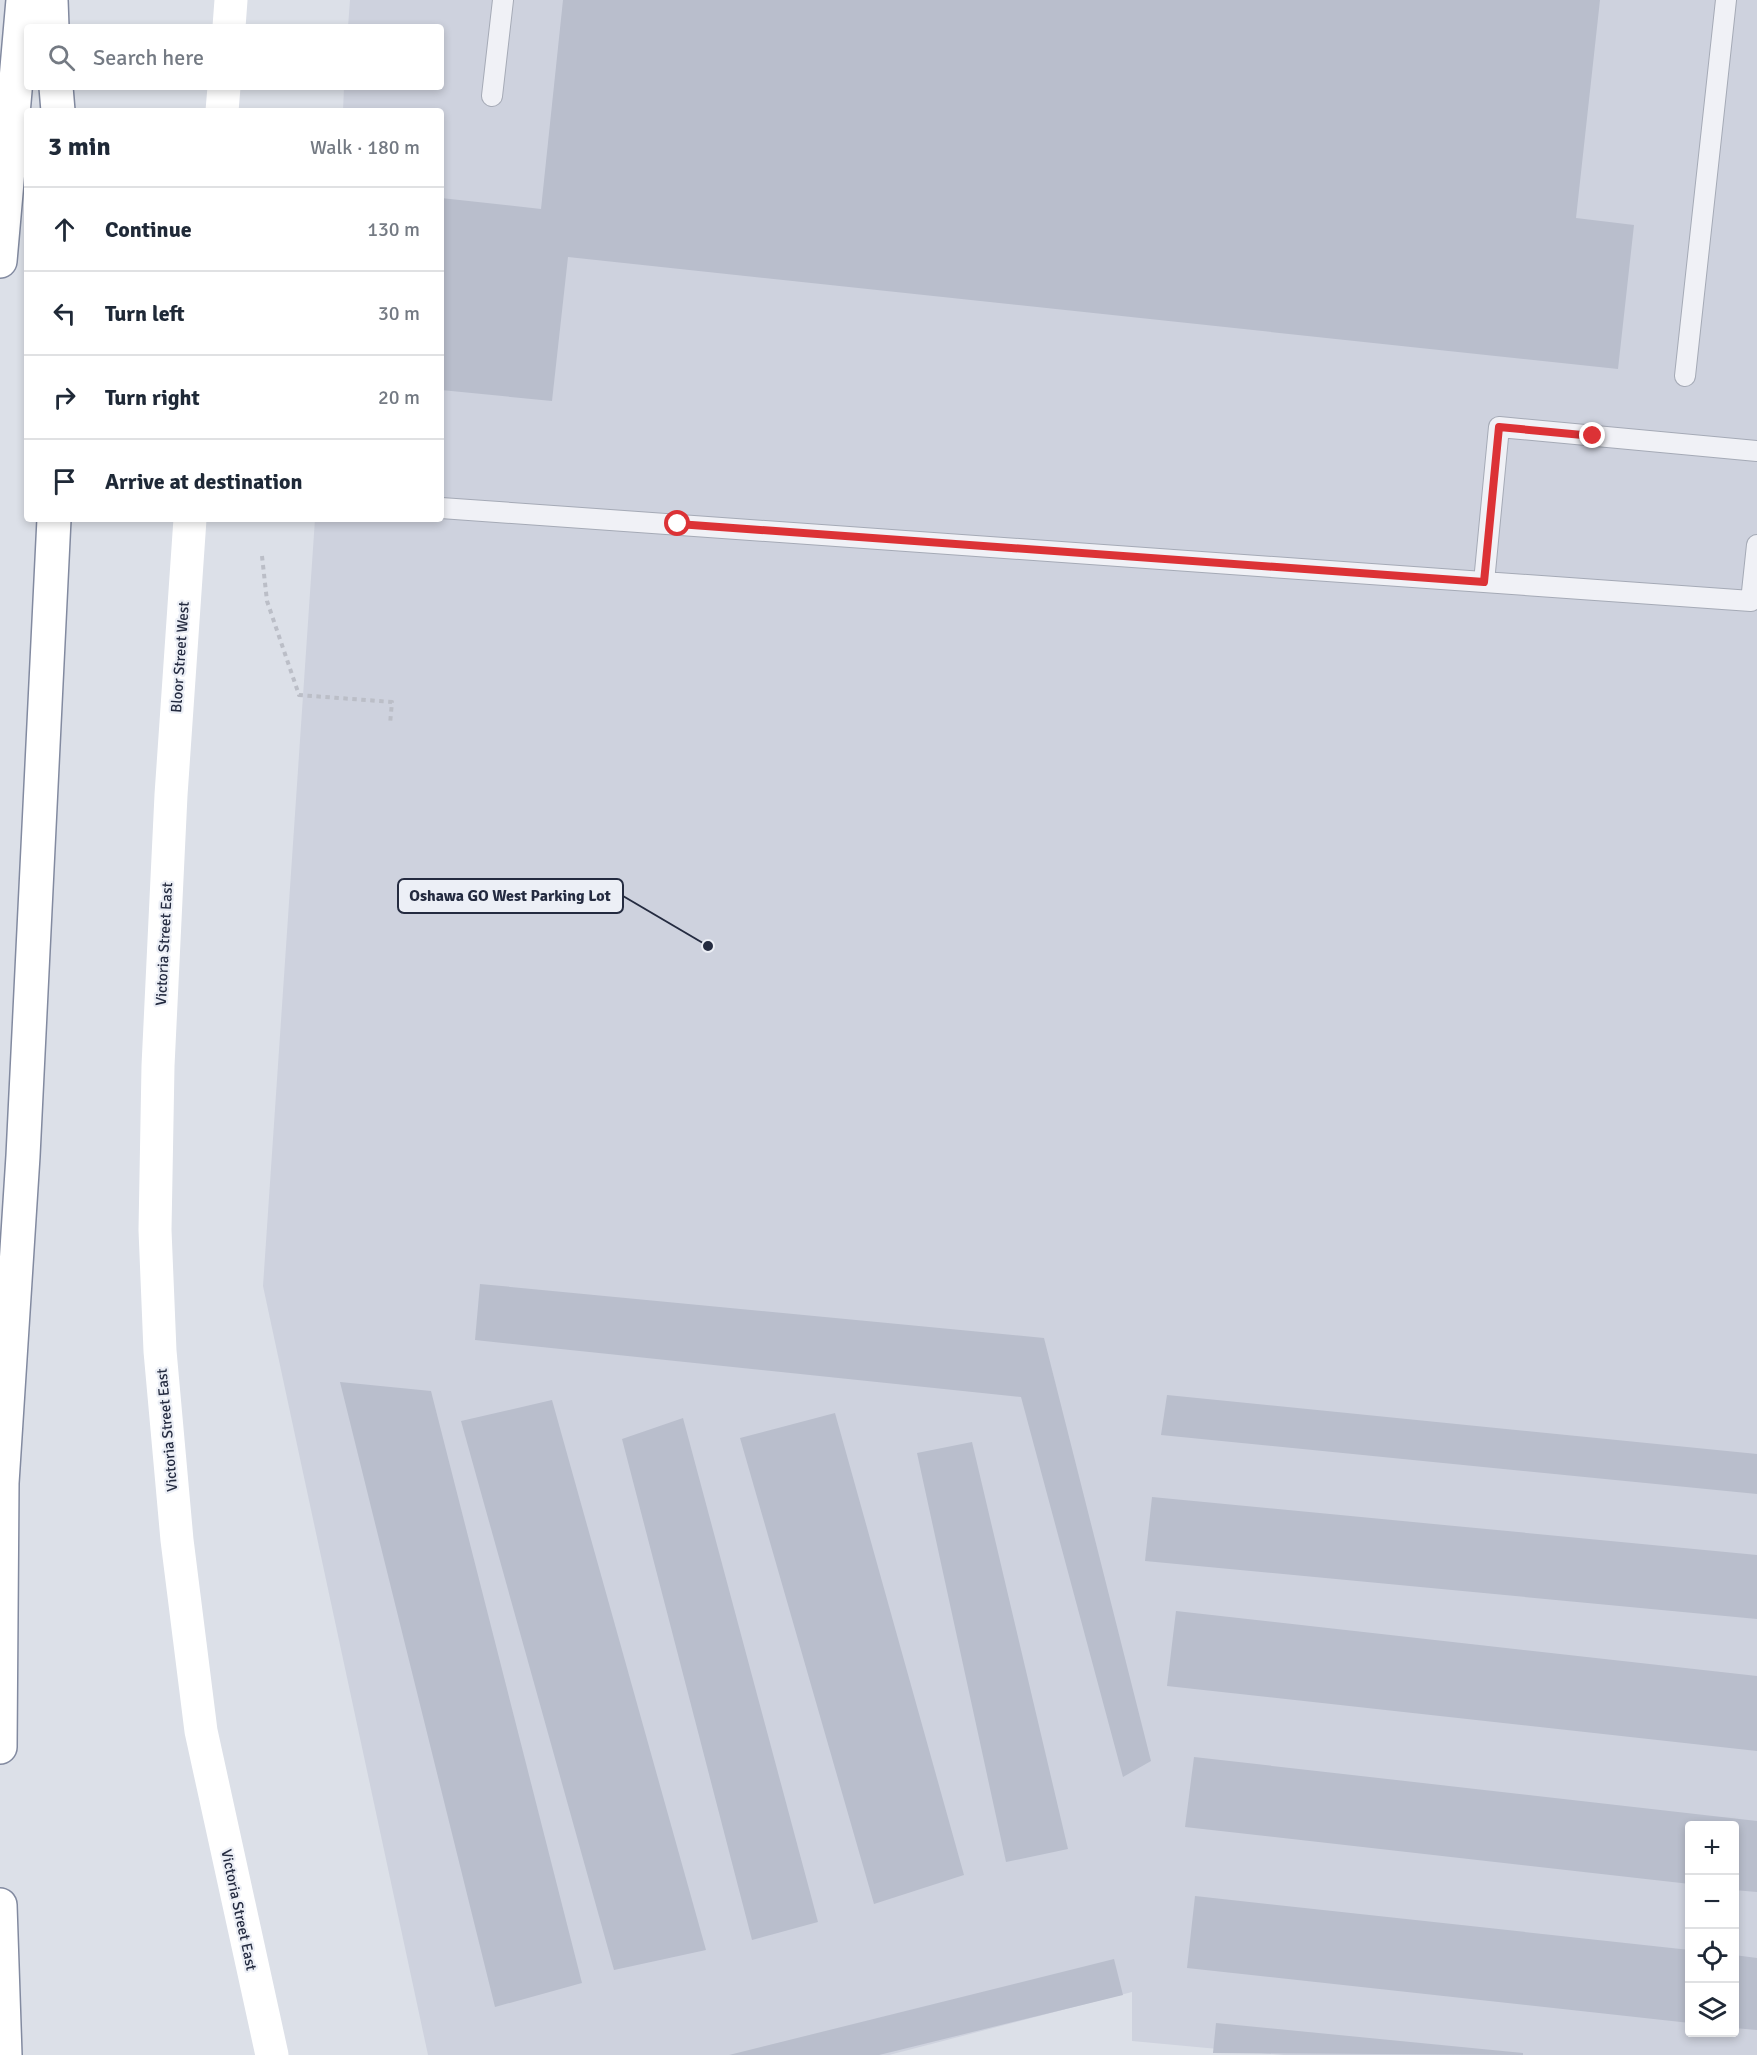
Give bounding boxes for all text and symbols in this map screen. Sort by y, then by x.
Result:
search box [24,24,444,90]
icon: search [45,41,78,74]
text: Search here [93,44,204,71]
text: 3 min [48,131,111,163]
text: Walk · 180 m [310,135,420,160]
icon: ahead [48,213,81,246]
text: Continue [105,216,192,243]
text: 130 m [367,217,420,242]
icon: left [48,297,81,330]
text: Turn left [105,300,185,327]
text: 30 m [378,301,420,326]
icon: right [48,381,81,414]
text: Turn right [105,384,200,411]
text: 20 m [378,385,420,410]
route end [1579,422,1605,448]
icon: arrive [48,465,81,498]
text: Arrive at destination [105,468,302,495]
route start [664,510,690,536]
street label: Bloor Street West [167,601,193,713]
callout: Oshawa GO West Parking Lot [398,879,623,913]
street label: Victoria Street East [152,882,176,1006]
text: Oshawa GO West Parking Lot [409,886,611,906]
street label: Victoria Street East [153,1368,181,1492]
map controls [1685,1821,1739,2037]
button: + [1685,1821,1739,1875]
street label: Victoria Street East [217,1848,261,1972]
button: − [1685,1875,1739,1929]
button: locate [1685,1929,1739,1983]
button: layers [1685,1983,1739,2037]

